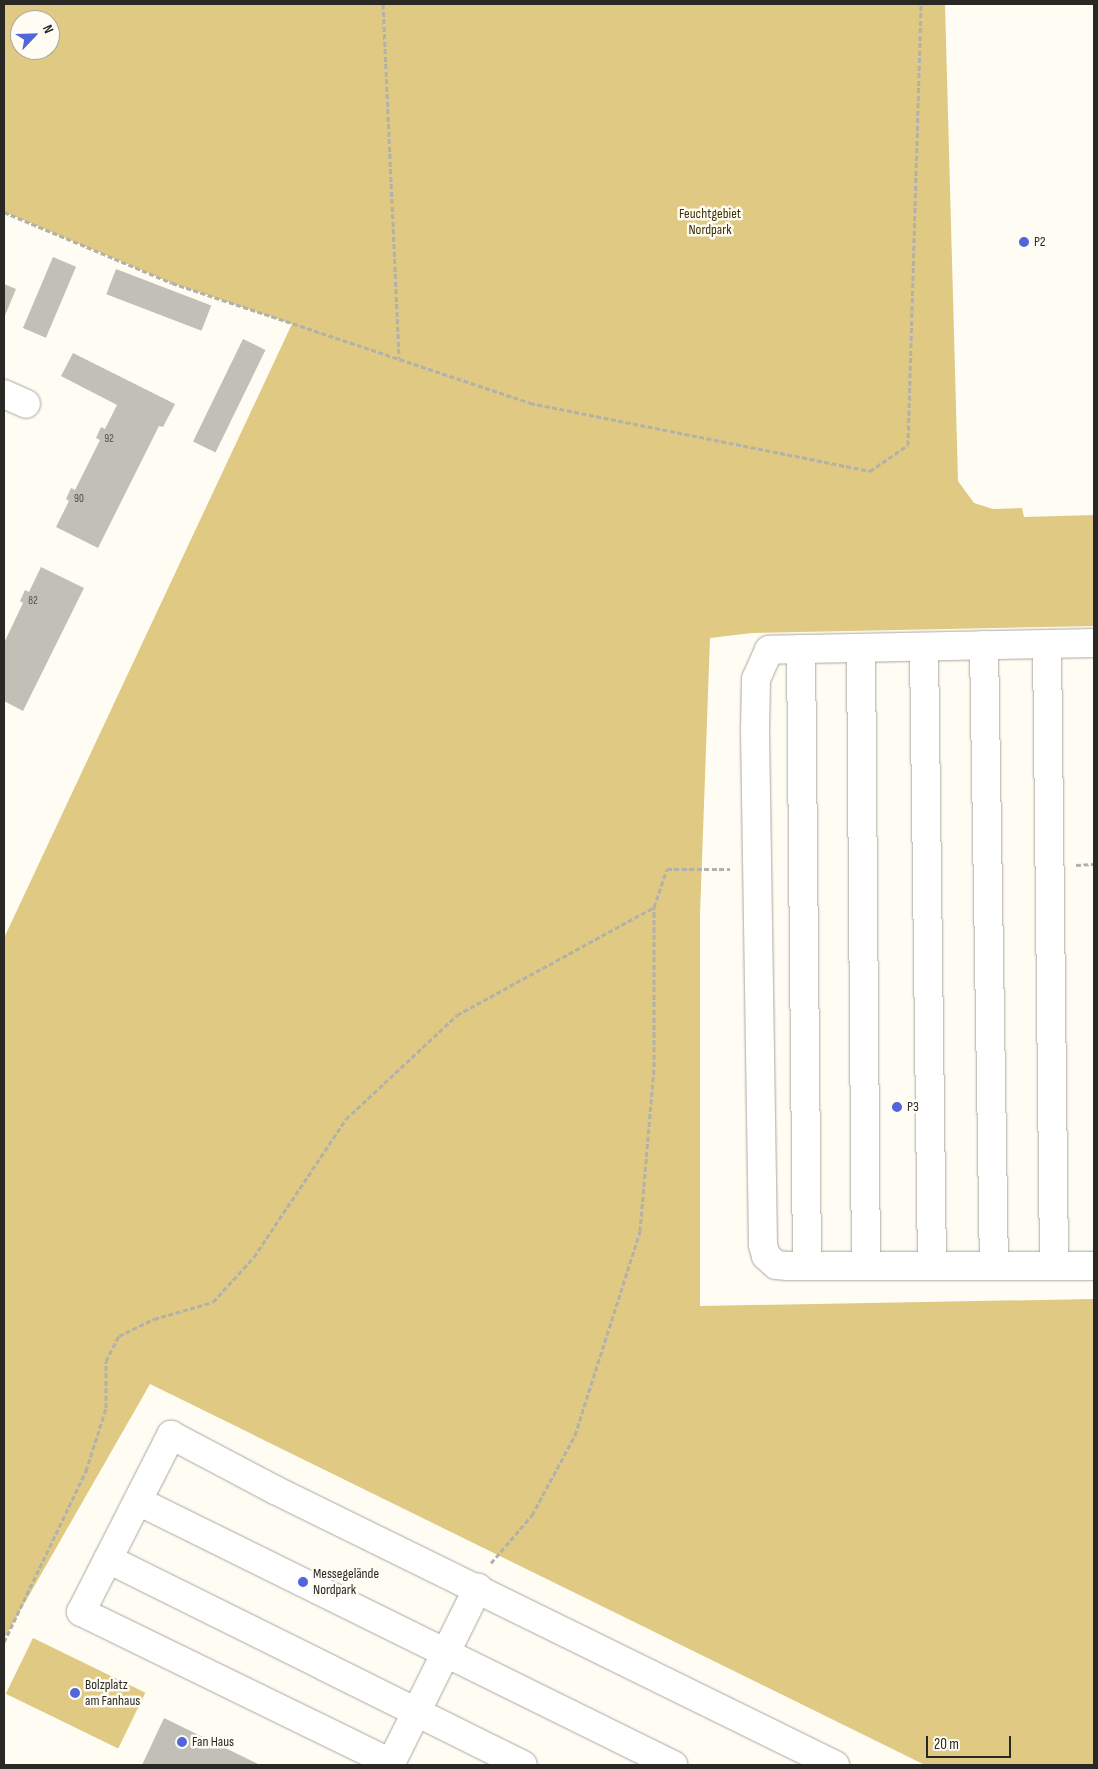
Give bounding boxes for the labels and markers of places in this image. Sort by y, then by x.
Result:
place label: P2 [1034,234,1046,250]
marker: P2 [1018,236,1030,248]
place label: P3 [907,1099,919,1115]
marker: P3 [891,1101,903,1113]
place label: Messegelände Nordpark [313,1566,379,1598]
marker: Messegelände Nordpark [297,1576,309,1588]
place label: Bolzplatz am Fanhaus [85,1677,140,1710]
marker: Bolzplatz am Fanhaus [69,1687,81,1699]
place label: Fan Haus [192,1734,234,1750]
marker: Fan Haus [176,1736,188,1748]

